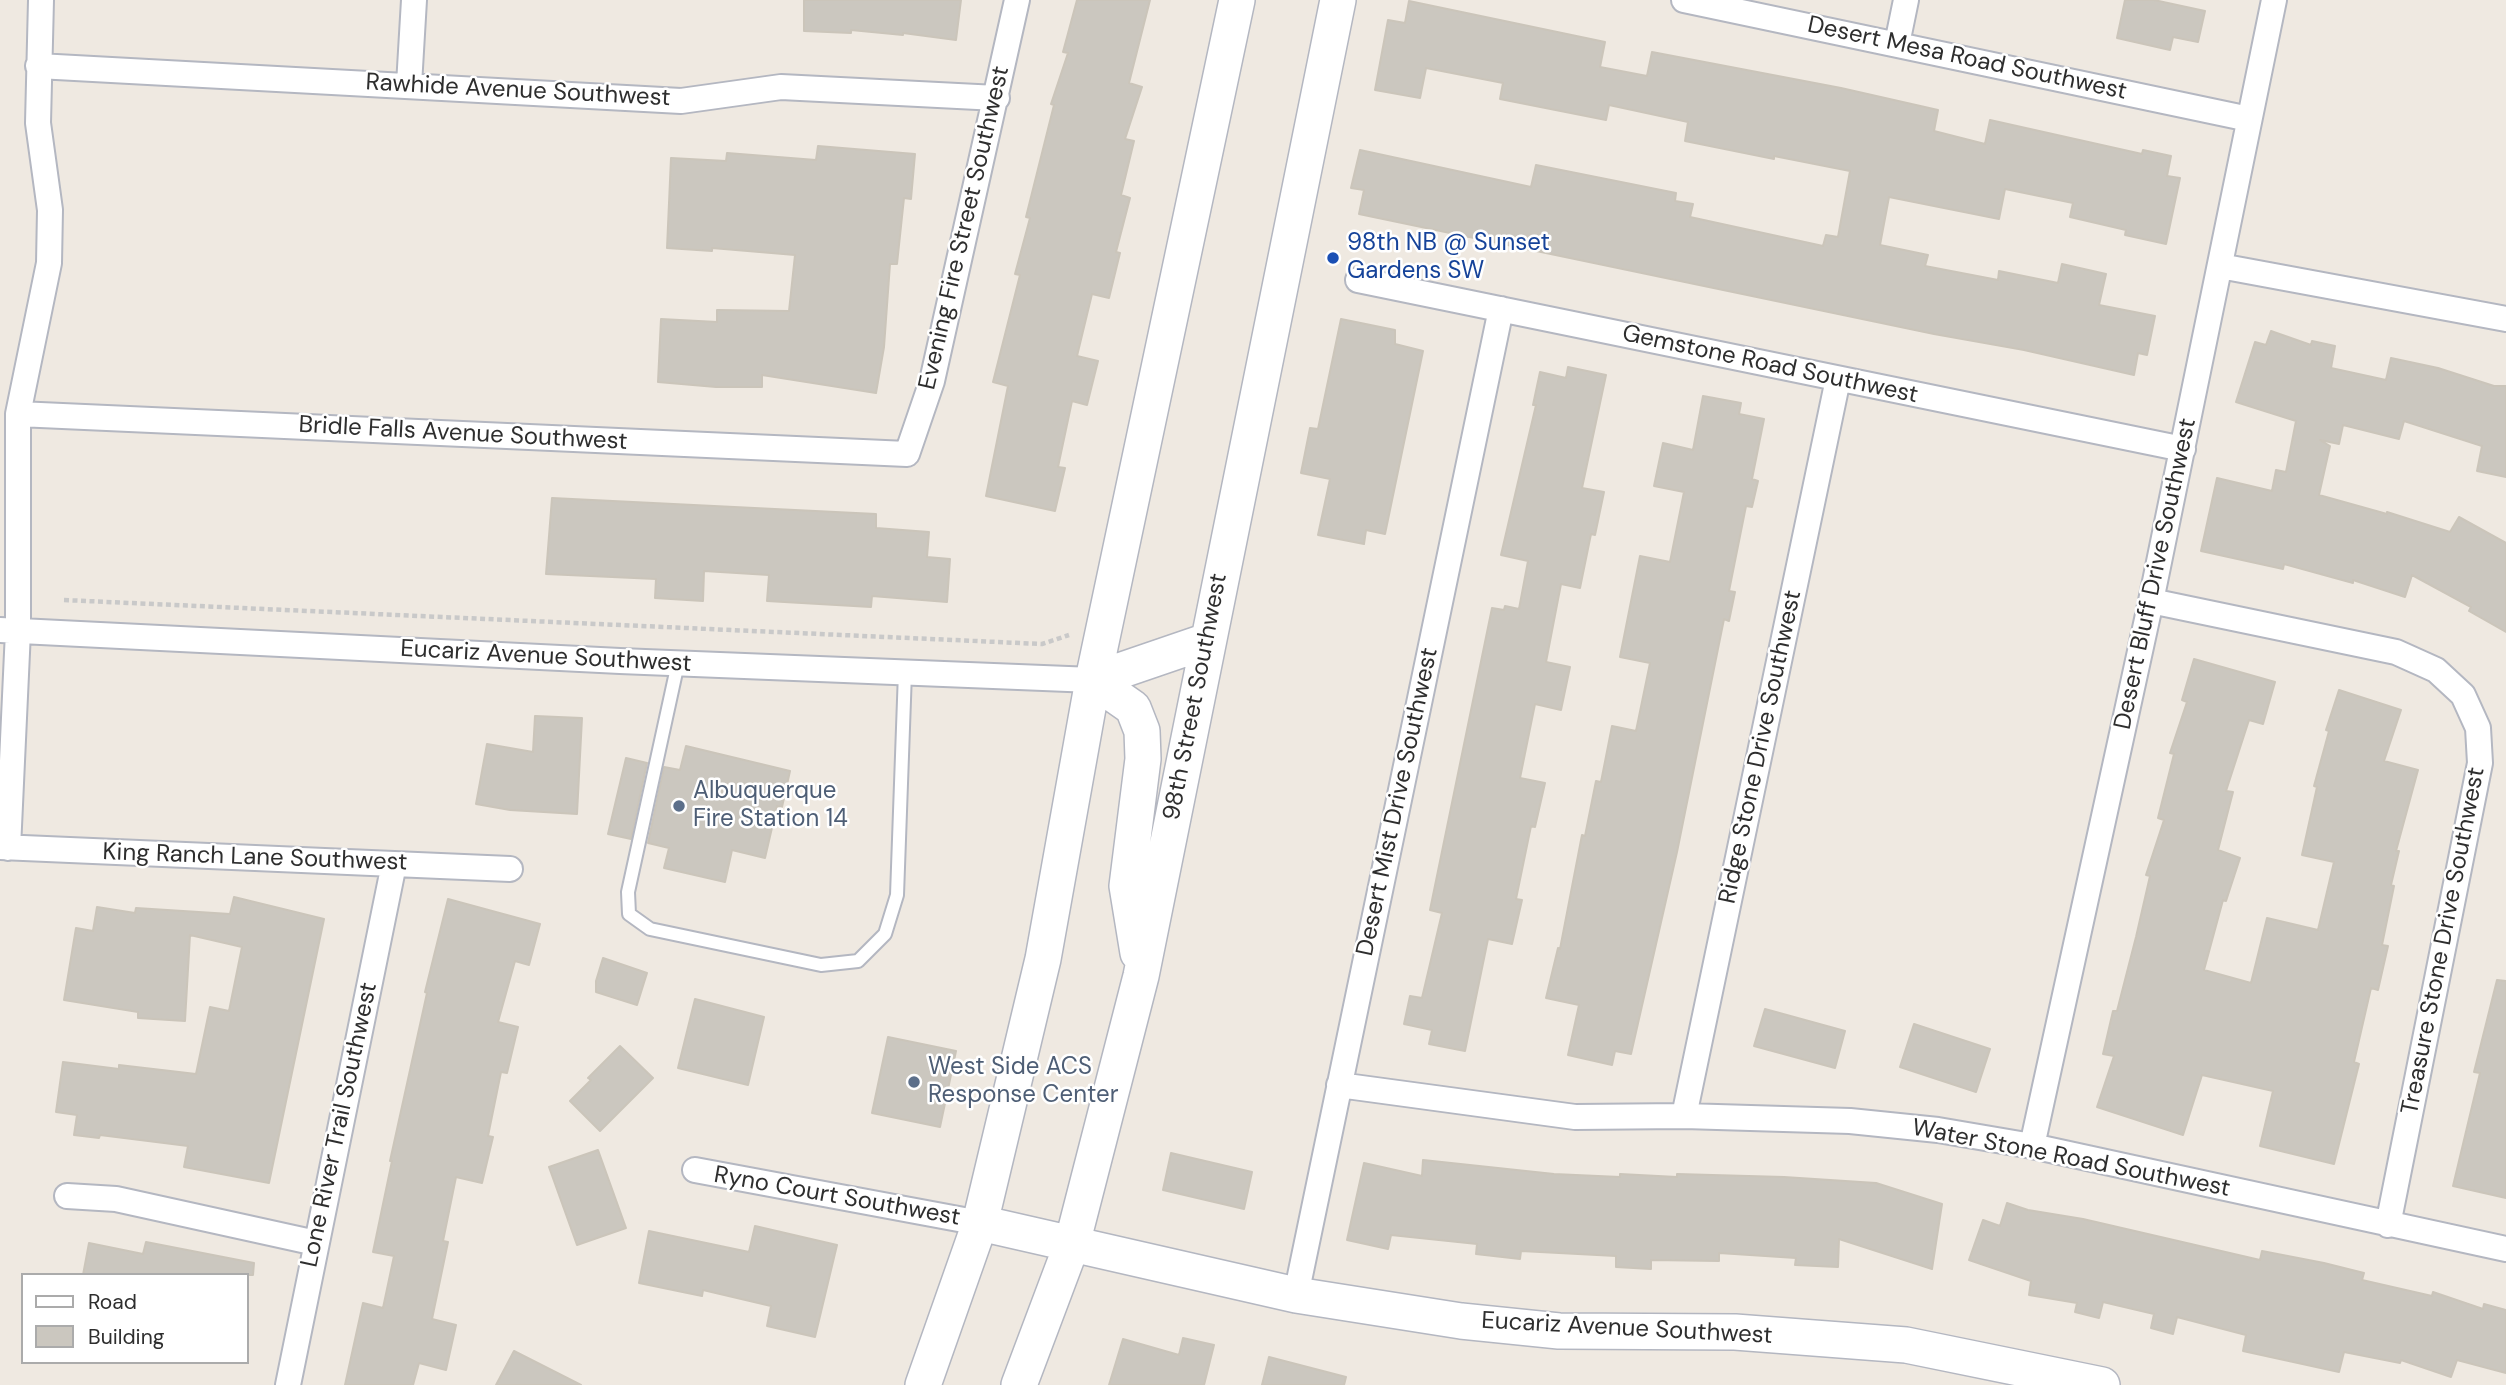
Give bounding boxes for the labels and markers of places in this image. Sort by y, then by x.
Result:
place label: 98th NB @ Sunset Gardens SW [1347,230,1550,286]
marker: 98th NB @ Sunset Gardens SW [1325,250,1341,266]
place label: Albuquerque Fire Station 14 [693,778,848,834]
marker: Albuquerque Fire Station 14 [671,798,687,814]
place label: West Side ACS Response Center [928,1054,1119,1110]
marker: West Side ACS Response Center [906,1074,922,1090]

